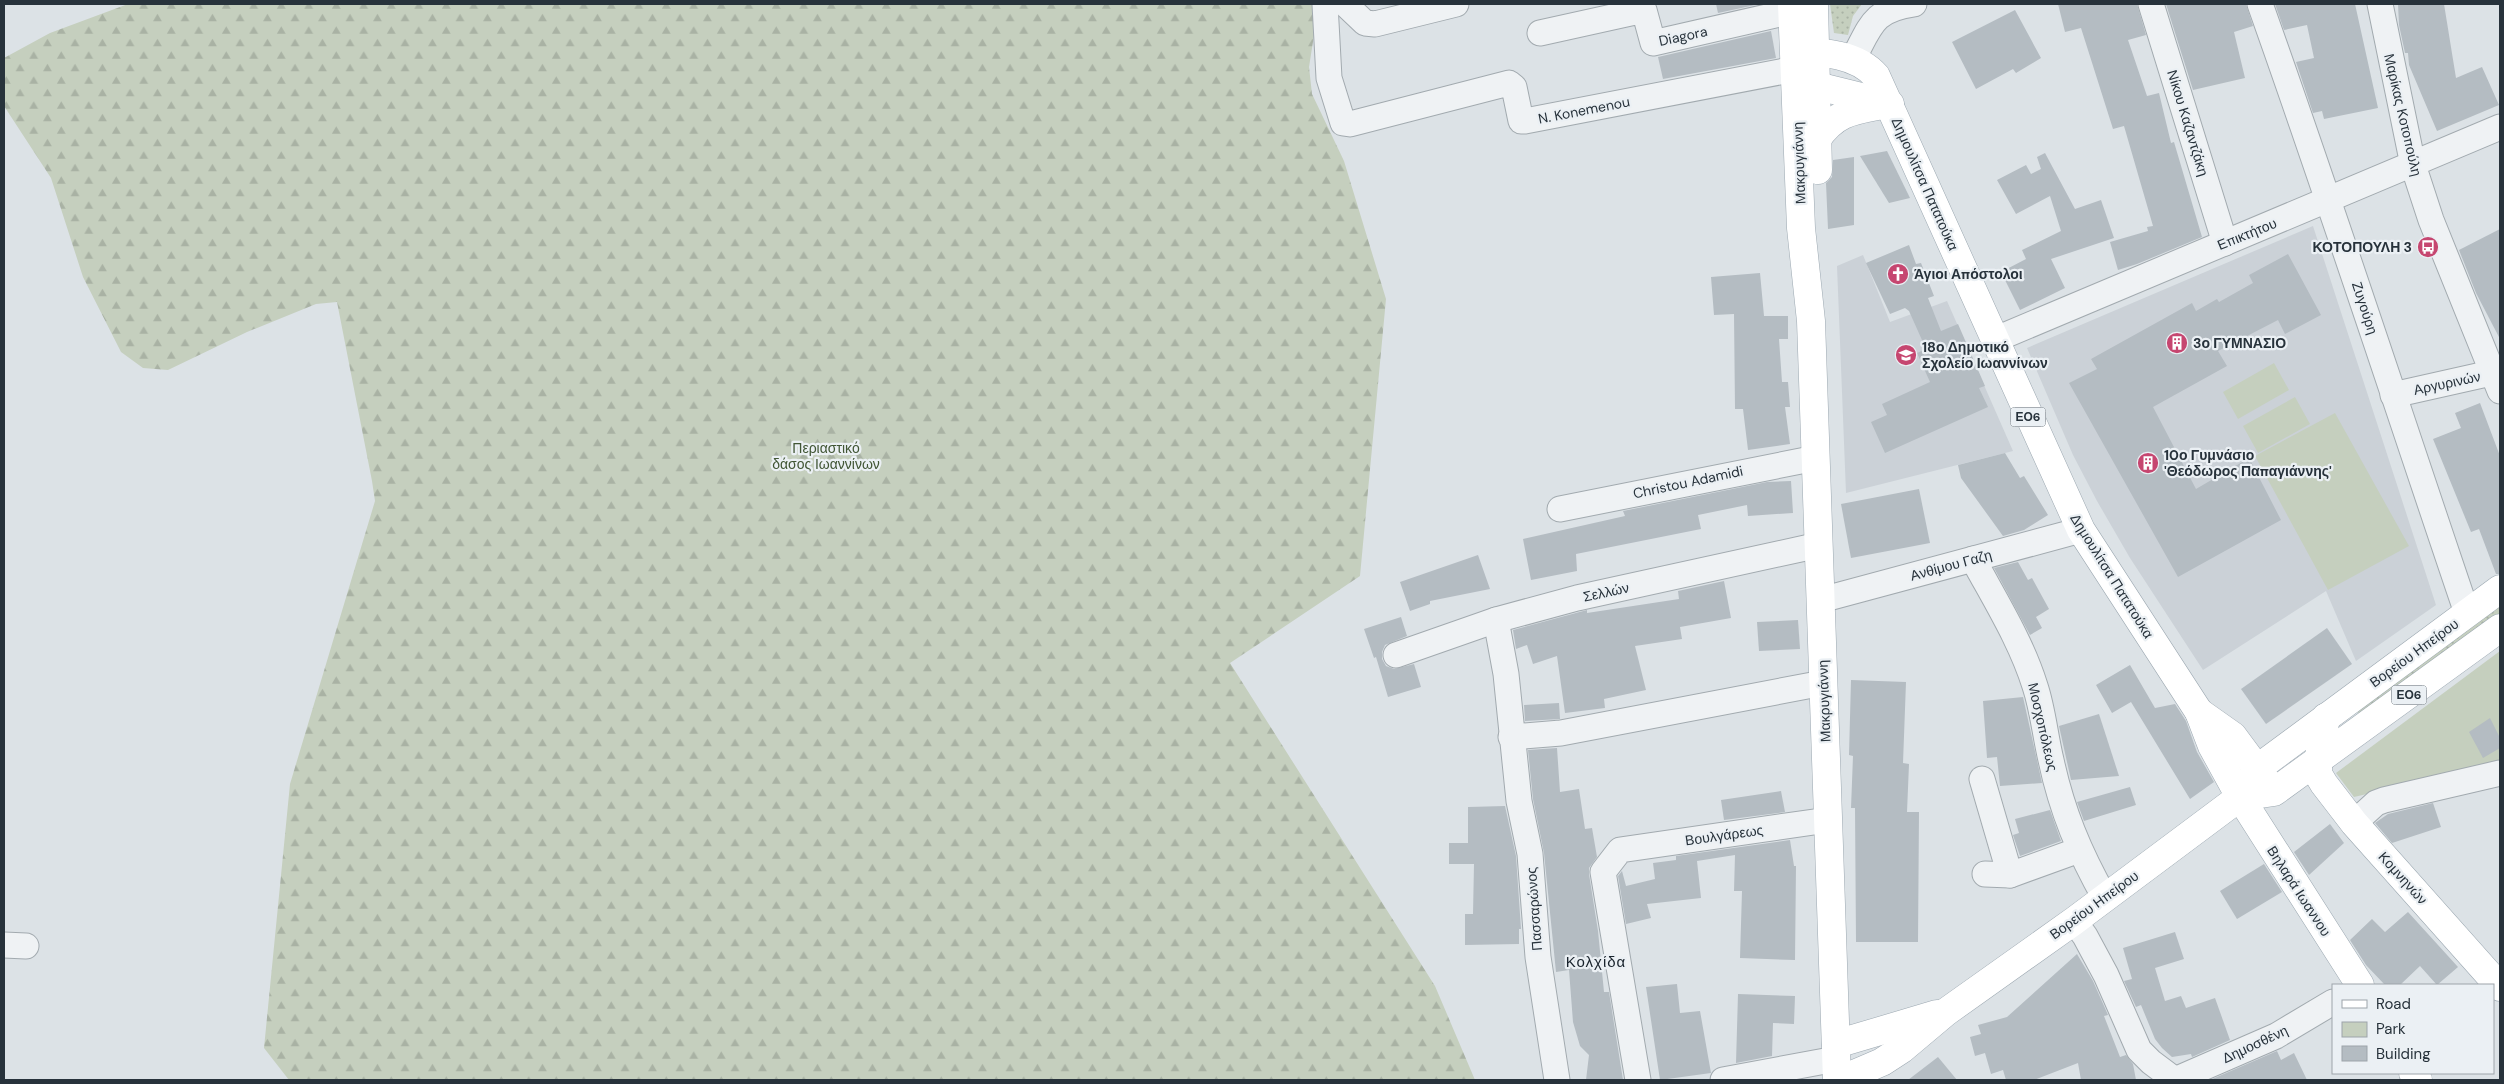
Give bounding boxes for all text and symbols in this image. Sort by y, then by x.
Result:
street label: Diagora [1657,22,1709,50]
street label: Μαρίκας Κοτοπούλη [2380,52,2426,178]
street label: Νίκου Καζαντζάκη [2163,68,2213,178]
street label: N. Konemenou [1537,92,1631,128]
street label: Δημουλίτσα Πατατούκα [1888,115,1962,253]
street label: Μακρυγιάννη [1789,122,1809,204]
street label: Επικτήτου [2215,214,2279,254]
bus stop icon: ΚΟΤΟΠΟΥΛΗ 3 [2416,235,2440,259]
place label: ΚΟΤΟΠΟΥΛΗ 3 [2313,238,2412,256]
church icon: Άγιοι Απόστολοι [1886,262,1910,286]
place label: Άγιοι Απόστολοι [1914,265,2023,283]
street label: Ζυγούρη [2348,279,2382,337]
building icon: 3ο ΓΥΜΝΑΣΙΟ [2165,331,2189,355]
place label: 3ο ΓΥΜΝΑΣΙΟ [2193,334,2286,352]
place label: 18ο Δημοτικό Σχολείο Ιωαννίνων [1922,338,2048,372]
school or university icon: 18ο Δημοτικό Σχολείο Ιωαννίνων [1894,343,1918,367]
street label: Αργυρινών [2412,367,2482,399]
road number: ΕΟ6 [2010,408,2046,427]
park label: Περιαστικό δάσος Ιωαννίνων [772,439,880,473]
place label: 10ο Γυμνάσιο 'Θεόδωρος Παπαγιάννης' [2164,446,2332,480]
building icon: 10ο Γυμνάσιο 'Θεόδωρος Παπαγιάννης' [2136,451,2160,475]
street label: Christou Adamidi [1631,462,1745,502]
street label: Δημουλίτσα Πατατούκα [2066,510,2158,642]
street label: Ανθίμου Γαζη [1908,545,1994,585]
street label: Σελλών [1581,578,1631,606]
street label: Βορείου Ηπείρου [2366,615,2462,691]
street label: Μακρυγιάννη [1814,660,1834,742]
street label: Μοσχοπόλεως [2024,681,2062,773]
road number: ΕΟ6 [2392,686,2426,704]
street label: Βουλγάρεως [1684,821,1764,849]
street label: Βηλαρά Ιωαννου [2263,842,2335,940]
street label: Κομνηνών [2375,848,2431,908]
street label: Πασσαρώνος [1522,866,1546,952]
street label: Βορείου Ηπείρου [2046,867,2142,943]
district label: Κολχίδα [1566,952,1626,972]
legend [2332,984,2494,1074]
text: Road [2376,994,2411,1014]
text: Park [2376,1019,2406,1039]
street label: Δημοσθένη [2219,1021,2291,1067]
text: Building [2376,1044,2431,1064]

